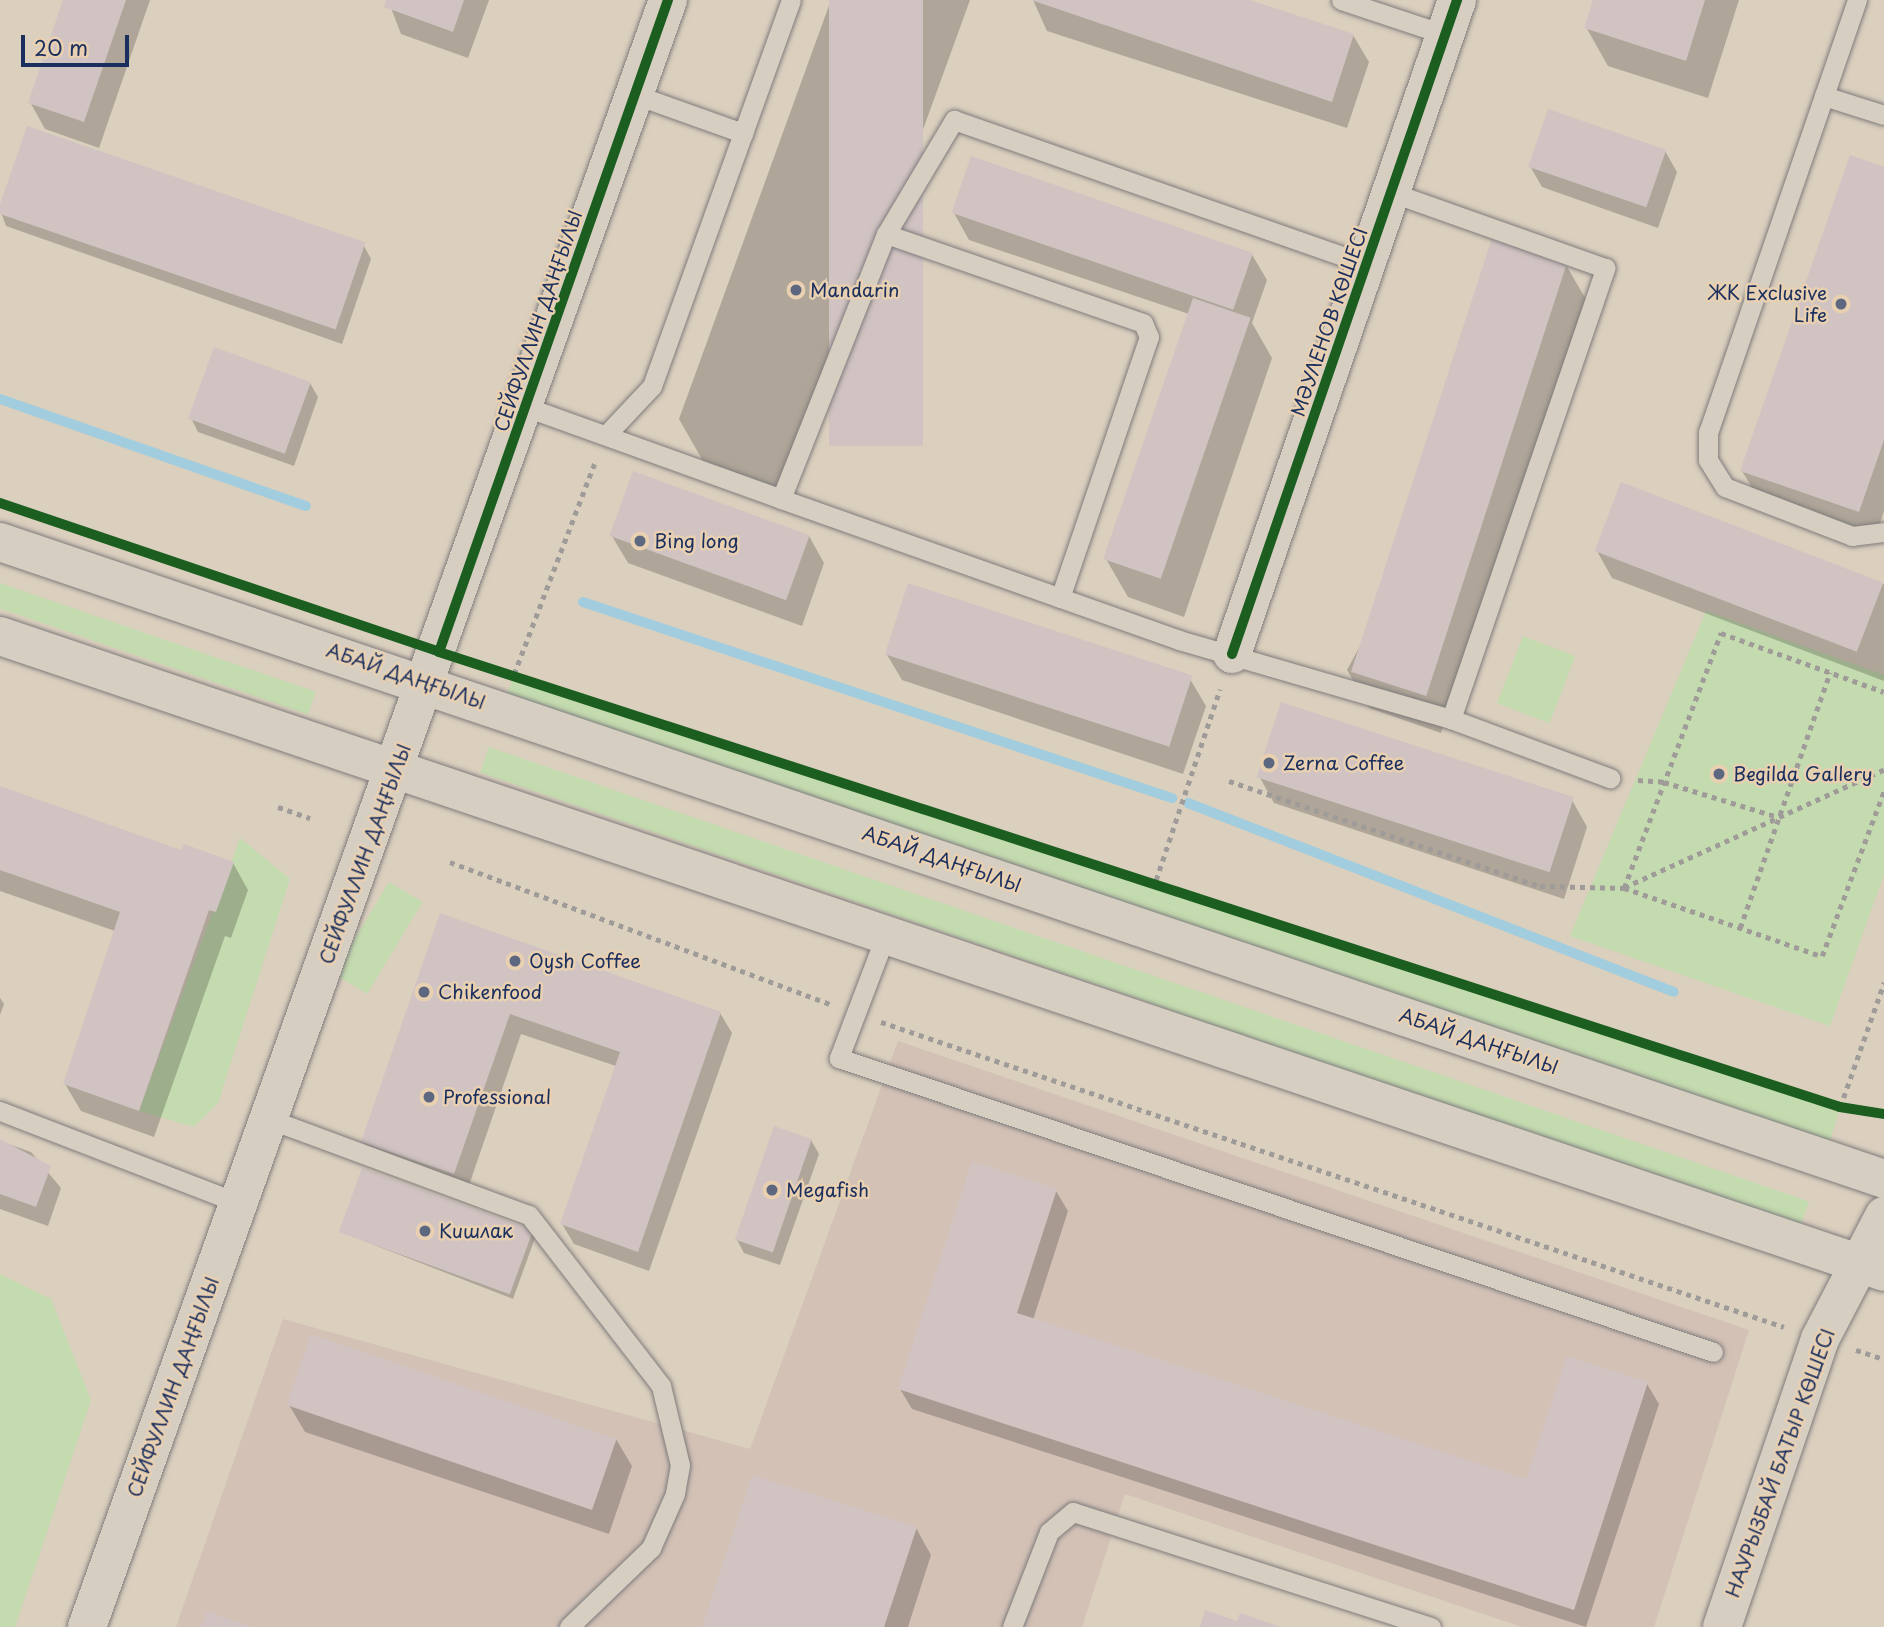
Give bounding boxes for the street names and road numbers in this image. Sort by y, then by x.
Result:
street label: СЕЙФУЛЛИН ДАҢҒЫЛЫ [489,207,587,435]
street label: МӘУЛЕНОВ КӨШЕСІ [1286,225,1372,419]
street label: АБАЙ ДАҢҒЫЛЫ [324,638,488,714]
street label: СЕЙФУЛЛИН ДАҢҒЫЛЫ [314,740,416,968]
street label: АБАЙ ДАҢҒЫЛЫ [860,821,1024,897]
street label: АБАЙ ДАҢҒЫЛЫ [1397,1003,1561,1079]
street label: СЕЙФУЛЛИН ДАҢҒЫЛЫ [122,1273,224,1501]
street label: НАУРЫЗБАЙ БАТЫР КӨШЕСІ [1721,1326,1839,1600]

